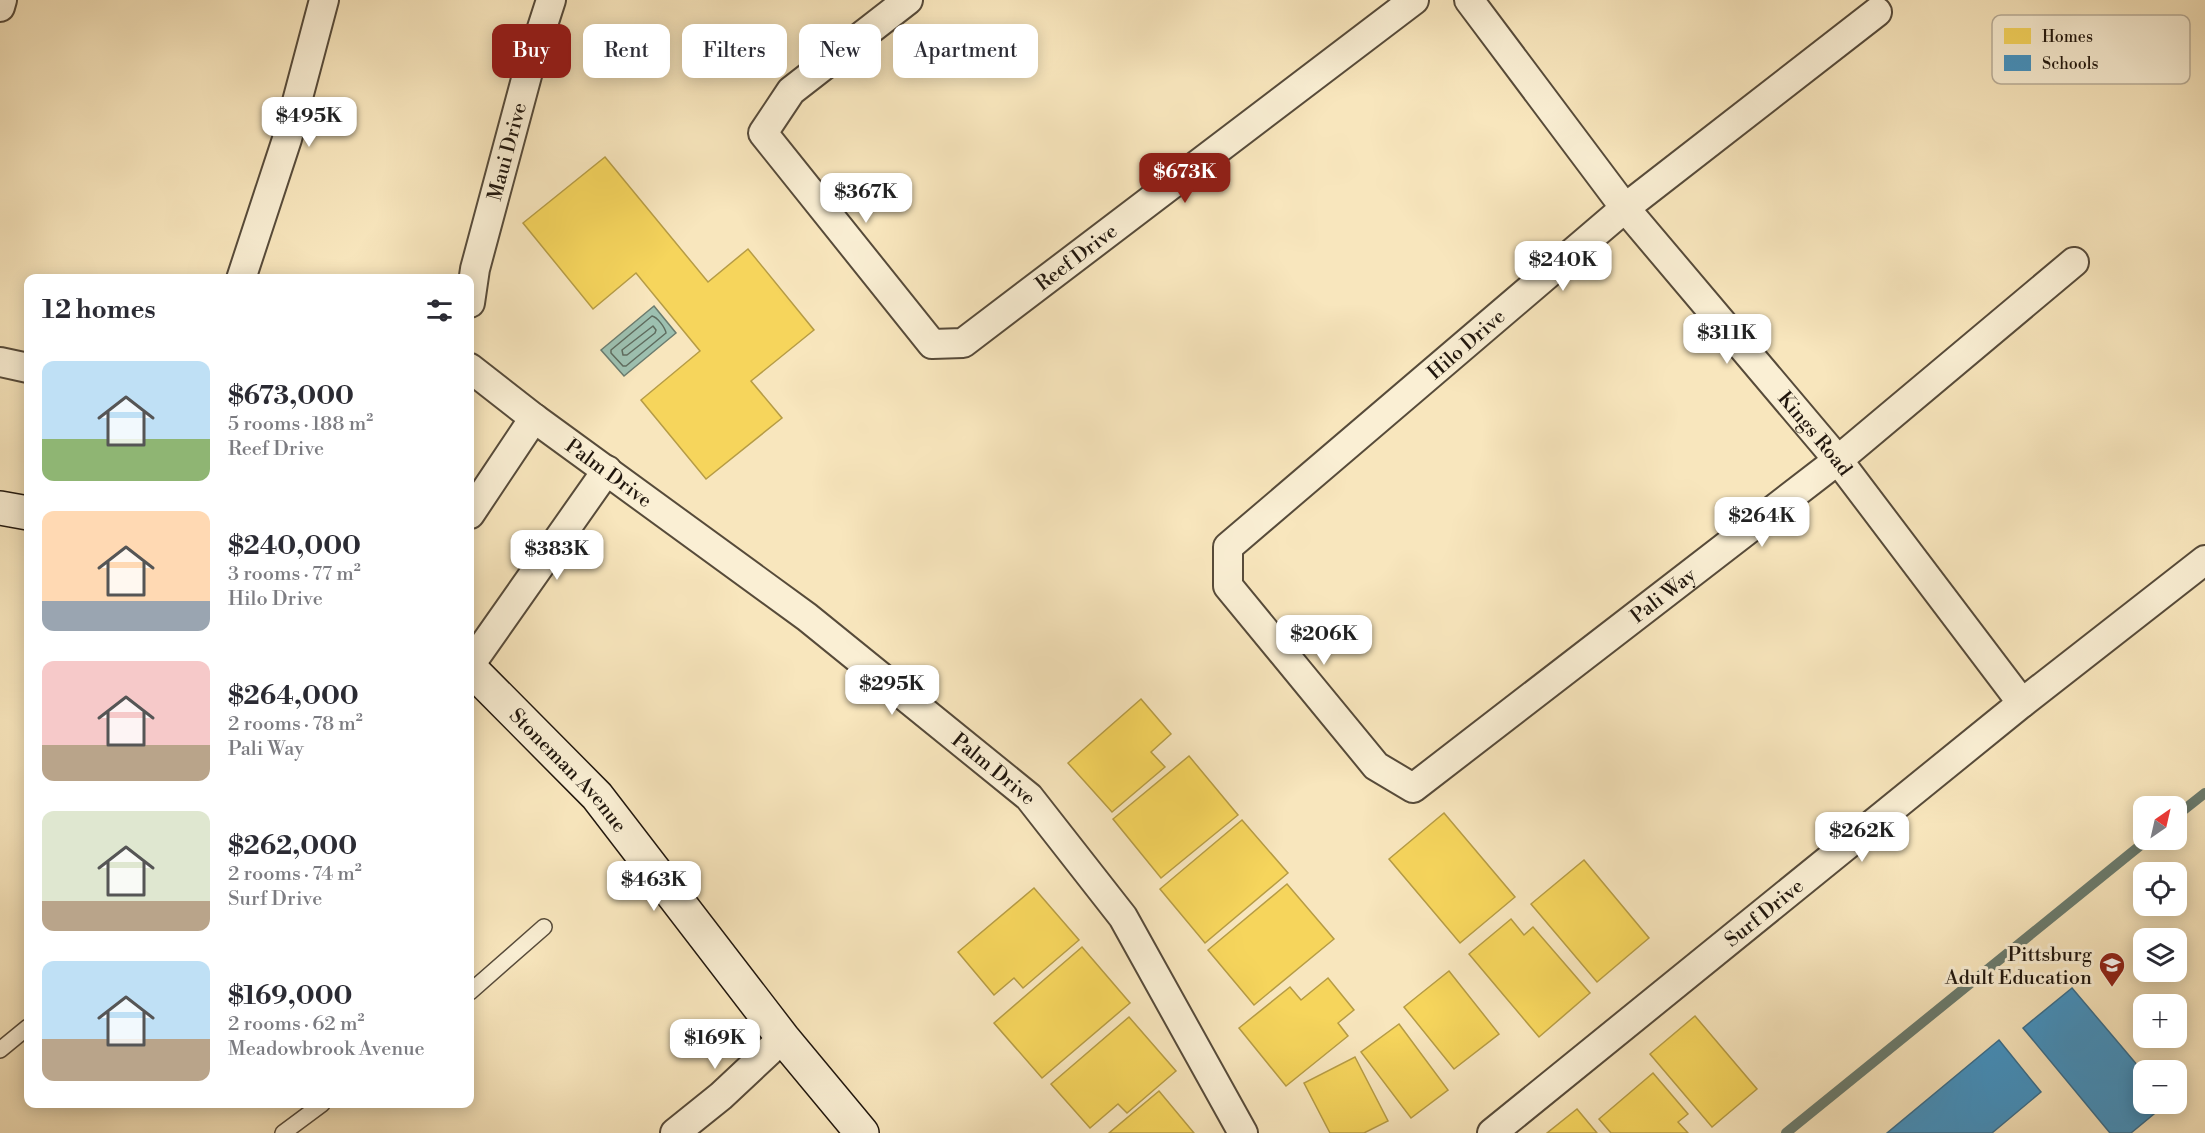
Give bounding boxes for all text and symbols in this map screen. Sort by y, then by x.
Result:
legend [1992,15,2190,84]
chip: Buy [492,24,571,78]
chip: Rent [583,24,670,78]
chip: Filters [682,24,787,78]
chip: New [799,24,881,78]
chip: Apartment [893,24,1038,78]
text: Homes [2042,27,2093,47]
text: Schools [2042,54,2098,74]
pin: $495K [267,97,351,148]
street label: Maui Drive [483,100,533,204]
text: $495K [276,104,342,129]
pin: $673K [1143,153,1227,204]
text: $673K [1153,160,1217,185]
pin: $367K [824,173,908,224]
text: $367K [834,180,898,205]
street label: Reef Drive [1031,219,1123,297]
pin: $240K [1521,241,1605,292]
text: $240K [1529,248,1597,273]
text: 12 homes [42,294,156,326]
icon: filters [423,294,456,327]
street label: Hilo Drive [1423,305,1511,386]
pin: $311K [1685,314,1769,365]
text: $311K [1697,321,1757,346]
text: $673,000 [228,380,354,412]
icon: home [90,385,162,457]
street label: Kings Road [1772,387,1857,482]
text: 5 rooms · 188 m² [228,412,373,437]
street label: Palm Drive [560,434,656,514]
text: Reef Drive [228,437,324,462]
pin: $264K [1720,497,1804,548]
text: $264K [1729,504,1796,529]
text: $240,000 [228,530,361,562]
pin: $383K [515,530,599,581]
icon: home [90,535,162,607]
text: $383K [525,537,589,562]
text: 3 rooms · 77 m² [228,562,361,587]
street label: Pali Way [1626,563,1702,629]
text: Hilo Drive [228,587,323,612]
pin: $206K [1282,615,1366,666]
text: $206K [1290,622,1358,647]
pin: $295K [850,665,934,716]
text: $295K [859,672,925,697]
text: $264,000 [228,680,359,712]
icon: home [90,685,162,757]
street label: Stoneman Avenue [503,704,632,838]
text: 2 rooms · 78 m² [228,712,363,737]
street label: Palm Drive [946,728,1041,810]
text: Pali Way [228,737,304,762]
north arrow [2133,796,2187,850]
map controls [2133,796,2187,1114]
pin: $262K [1820,812,1904,863]
text: $262K [1829,819,1895,844]
text: $262,000 [228,830,357,862]
icon: home [90,835,162,907]
pin: $463K [612,861,696,912]
text: 2 rooms · 74 m² [228,862,362,887]
button: locate [2133,862,2187,916]
text: $463K [621,868,687,893]
street label: Surf Drive [1720,874,1809,953]
text: Surf Drive [228,887,322,912]
button: layers [2133,928,2187,982]
place label: Pittsburg Adult Education [1944,943,2093,991]
school or university icon: Pittsburg Adult Education [2097,950,2127,988]
text: $169,000 [228,980,352,1012]
icon: home [90,985,162,1057]
button: + [2133,994,2187,1048]
text: 2 rooms · 62 m² [228,1012,364,1037]
pin: $169K [673,1019,757,1070]
text: $169K [684,1026,746,1051]
text: Meadowbrook Avenue [228,1037,425,1062]
button: − [2133,1060,2187,1114]

